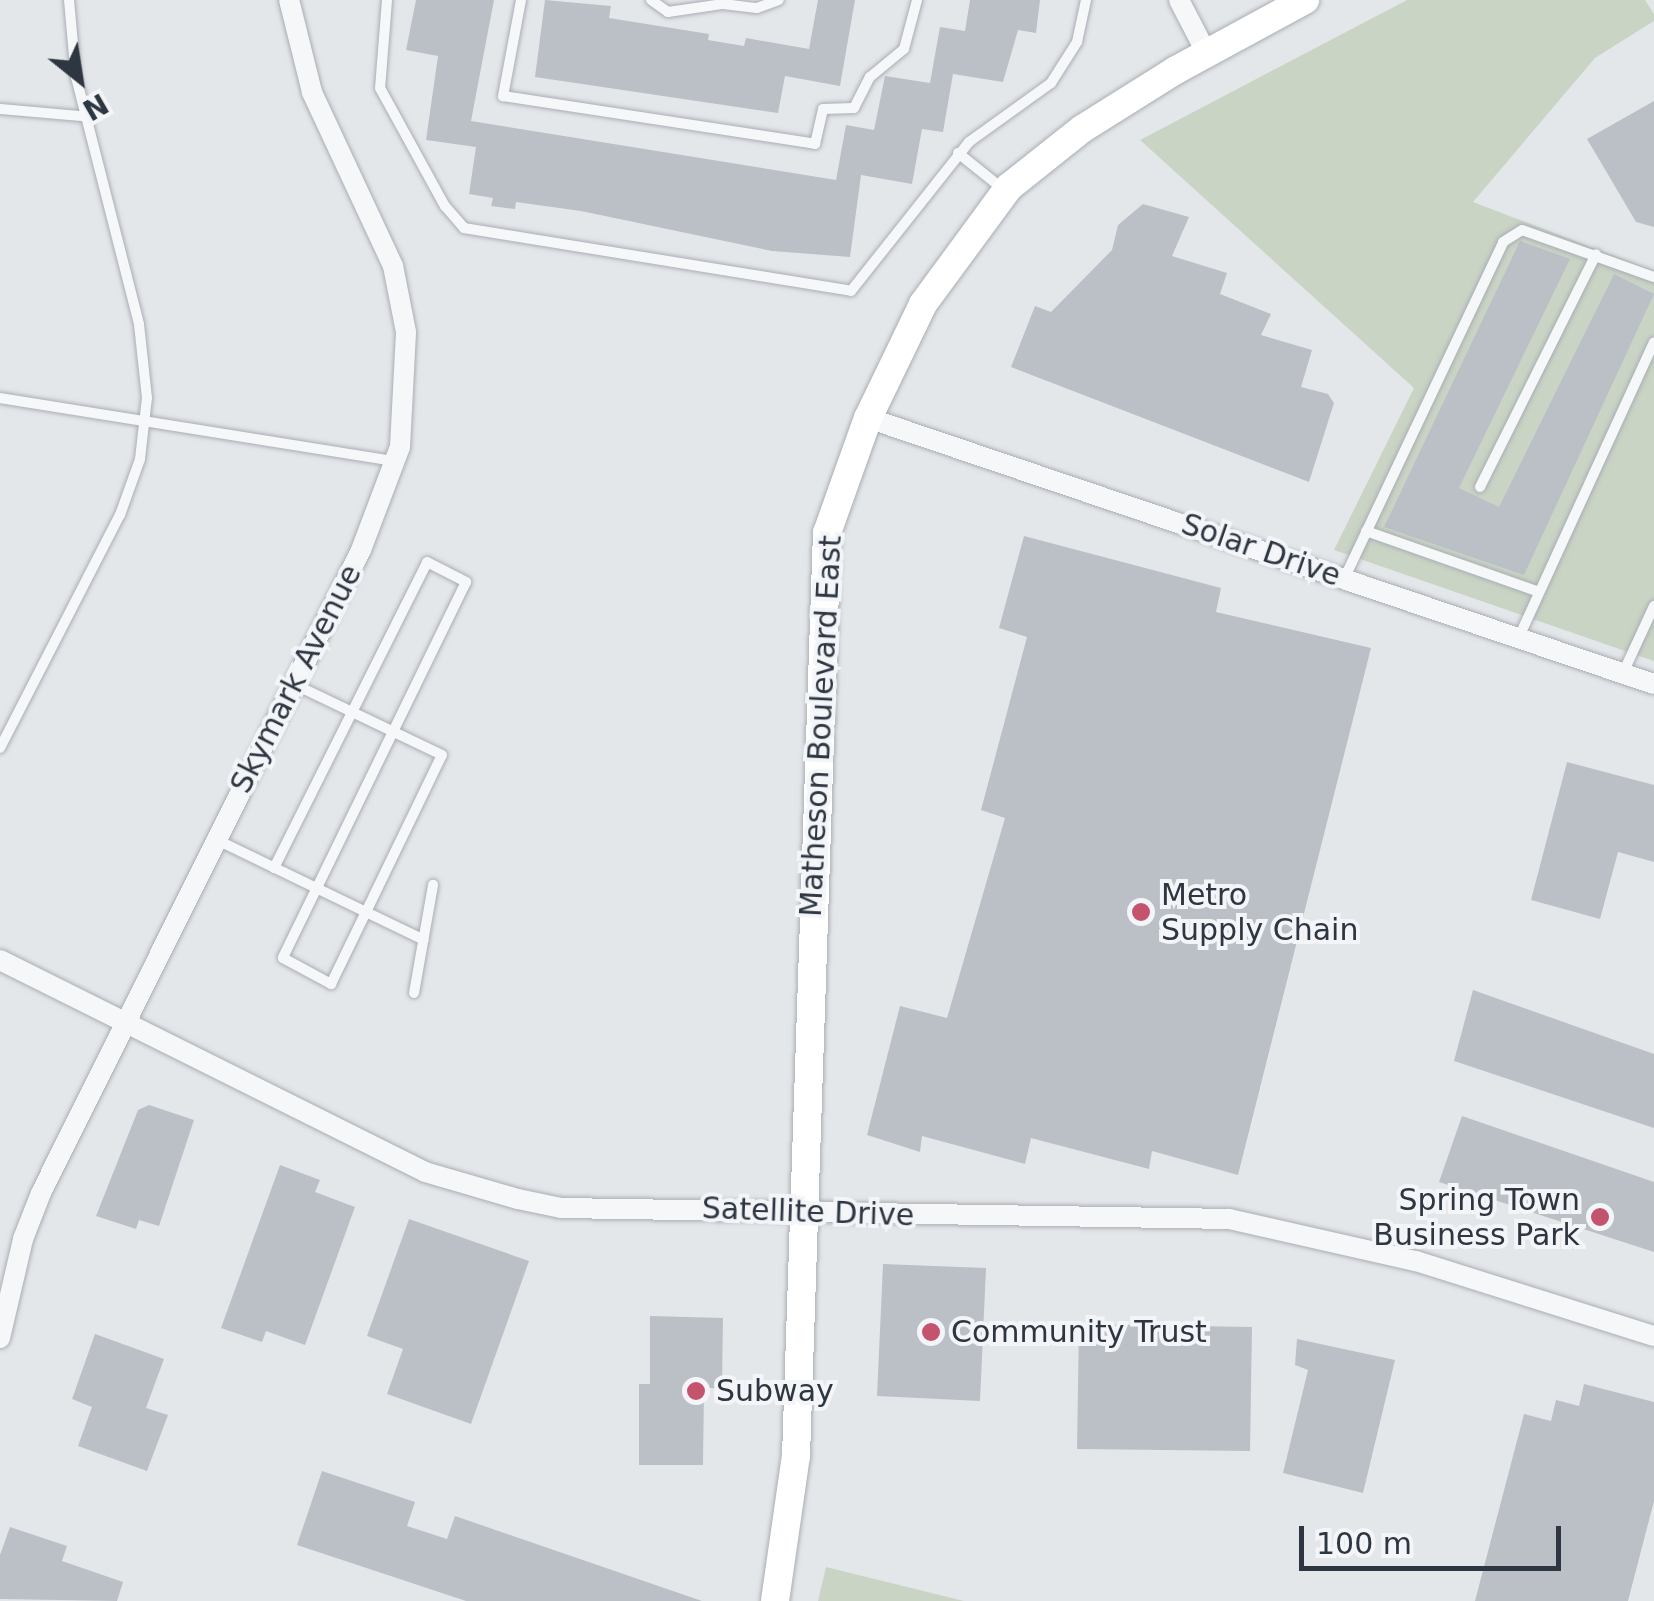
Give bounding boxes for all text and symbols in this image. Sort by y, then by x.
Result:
north arrow [30,30,130,130]
text: N [77,86,114,127]
street label: Solar Drive [1177,506,1345,594]
street label: Matheson Boulevard East [793,534,849,918]
street label: Skymark Avenue [223,559,369,799]
place label: Metro Supply Chain [1161,877,1358,948]
marker: Metro Supply Chain [1130,901,1152,923]
place label: Spring Town Business Park [1373,1182,1580,1252]
street label: Satellite Drive [701,1190,915,1234]
marker: Spring Town Business Park [1589,1206,1611,1228]
place label: Community Trust [951,1314,1207,1350]
marker: Community Trust [920,1321,942,1343]
place label: Subway [716,1373,834,1409]
marker: Subway [685,1380,707,1402]
scale bar [1304,1506,1566,1568]
text: 100 m [1316,1526,1412,1561]

